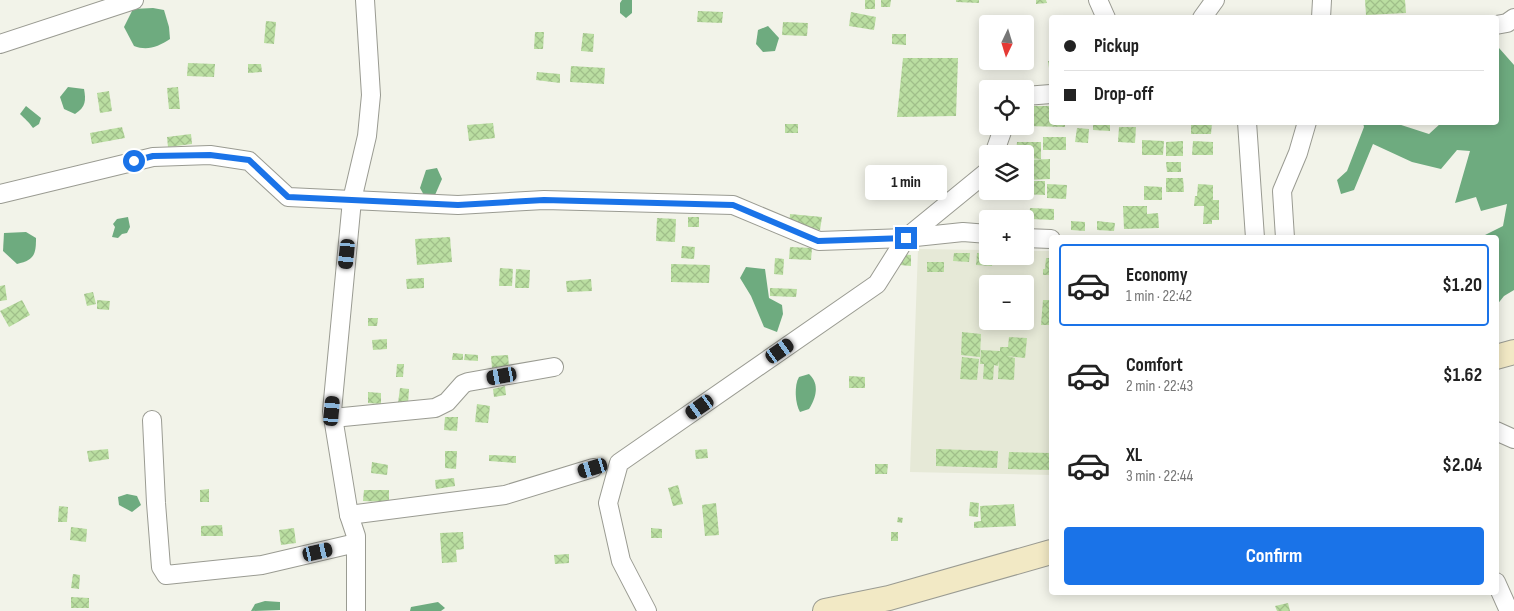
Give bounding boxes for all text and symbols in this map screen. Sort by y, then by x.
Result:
north arrow [979,15,1034,70]
map controls [979,15,1034,330]
text: Pickup [1094,35,1139,58]
button: locate [979,80,1034,135]
text: Drop-off [1094,83,1154,106]
button: layers [979,145,1034,200]
route start [123,150,145,172]
callout: 1 min [865,166,947,200]
text: 1 min [891,173,921,192]
button: + [979,210,1034,265]
route end [895,227,917,249]
car [337,238,356,270]
icon: car [1066,263,1111,308]
text: Economy [1126,264,1188,287]
text: $1.20 [1442,274,1482,297]
button: − [979,275,1034,330]
text: 1 min · 22:42 [1126,287,1192,306]
car [763,336,796,366]
icon: car [1066,353,1111,398]
text: Comfort [1126,354,1183,377]
text: $1.62 [1443,364,1482,387]
car [485,366,518,386]
text: 2 min · 22:43 [1126,377,1193,396]
car [683,392,716,422]
car [323,395,340,427]
icon: car [1066,443,1111,488]
text: XL [1126,444,1142,467]
text: $2.04 [1442,454,1482,477]
car [576,456,609,480]
text: 3 min · 22:44 [1126,467,1193,486]
button: Confirm [1064,527,1484,585]
car [301,541,334,563]

